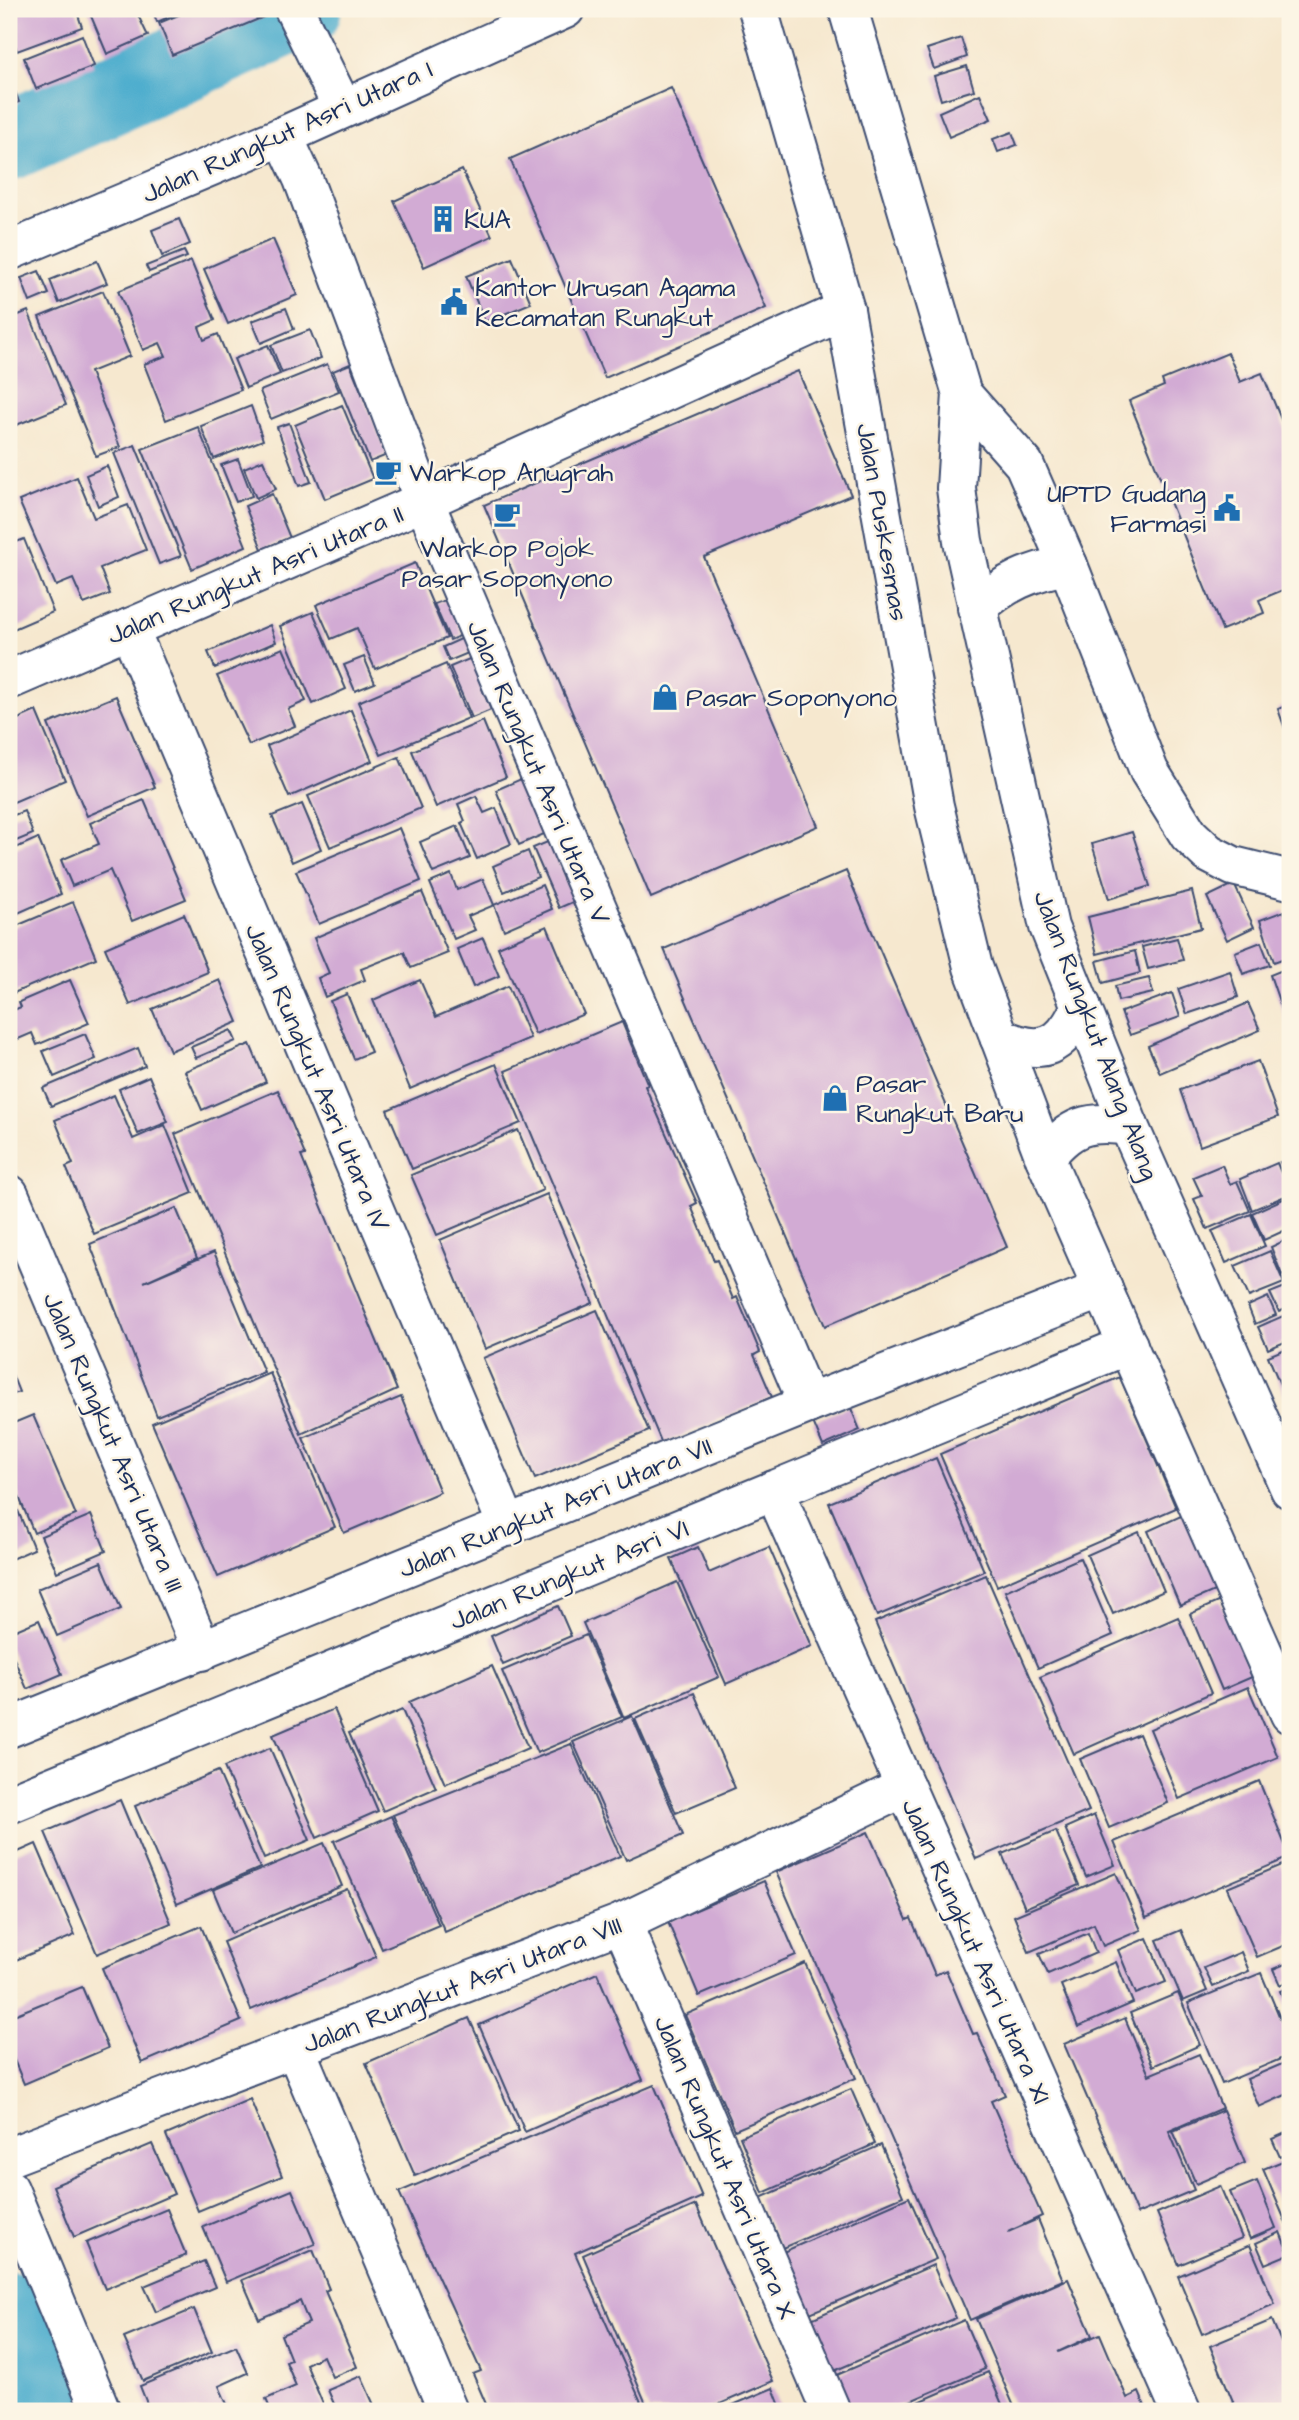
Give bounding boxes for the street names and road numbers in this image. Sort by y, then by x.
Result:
street label: Jalan Rungkut Asri Utara I [136,51,439,214]
street label: Jalan Puskesmas [847,420,917,624]
street label: Jalan Rungkut Asri Utara II [102,496,410,656]
street label: Jalan Rungkut Asri Utara V [456,615,619,931]
street label: Jalan Rungkut Alang Alang [1022,886,1168,1186]
street label: Jalan Rungkut Asri Utara IV [234,918,398,1238]
street label: Jalan Rungkut Asri Utara III [32,1287,193,1599]
street label: Jalan Rungkut Asri Utara VII [393,1429,718,1589]
street label: Jalan Rungkut Asri VI [445,1511,695,1641]
street label: Jalan Rungkut Asri Utara XI [891,1793,1060,2110]
street label: Jalan Rungkut Asri Utara VIII [298,1907,628,2064]
street label: Jalan Rungkut Asri Utara X [643,2010,805,2325]

